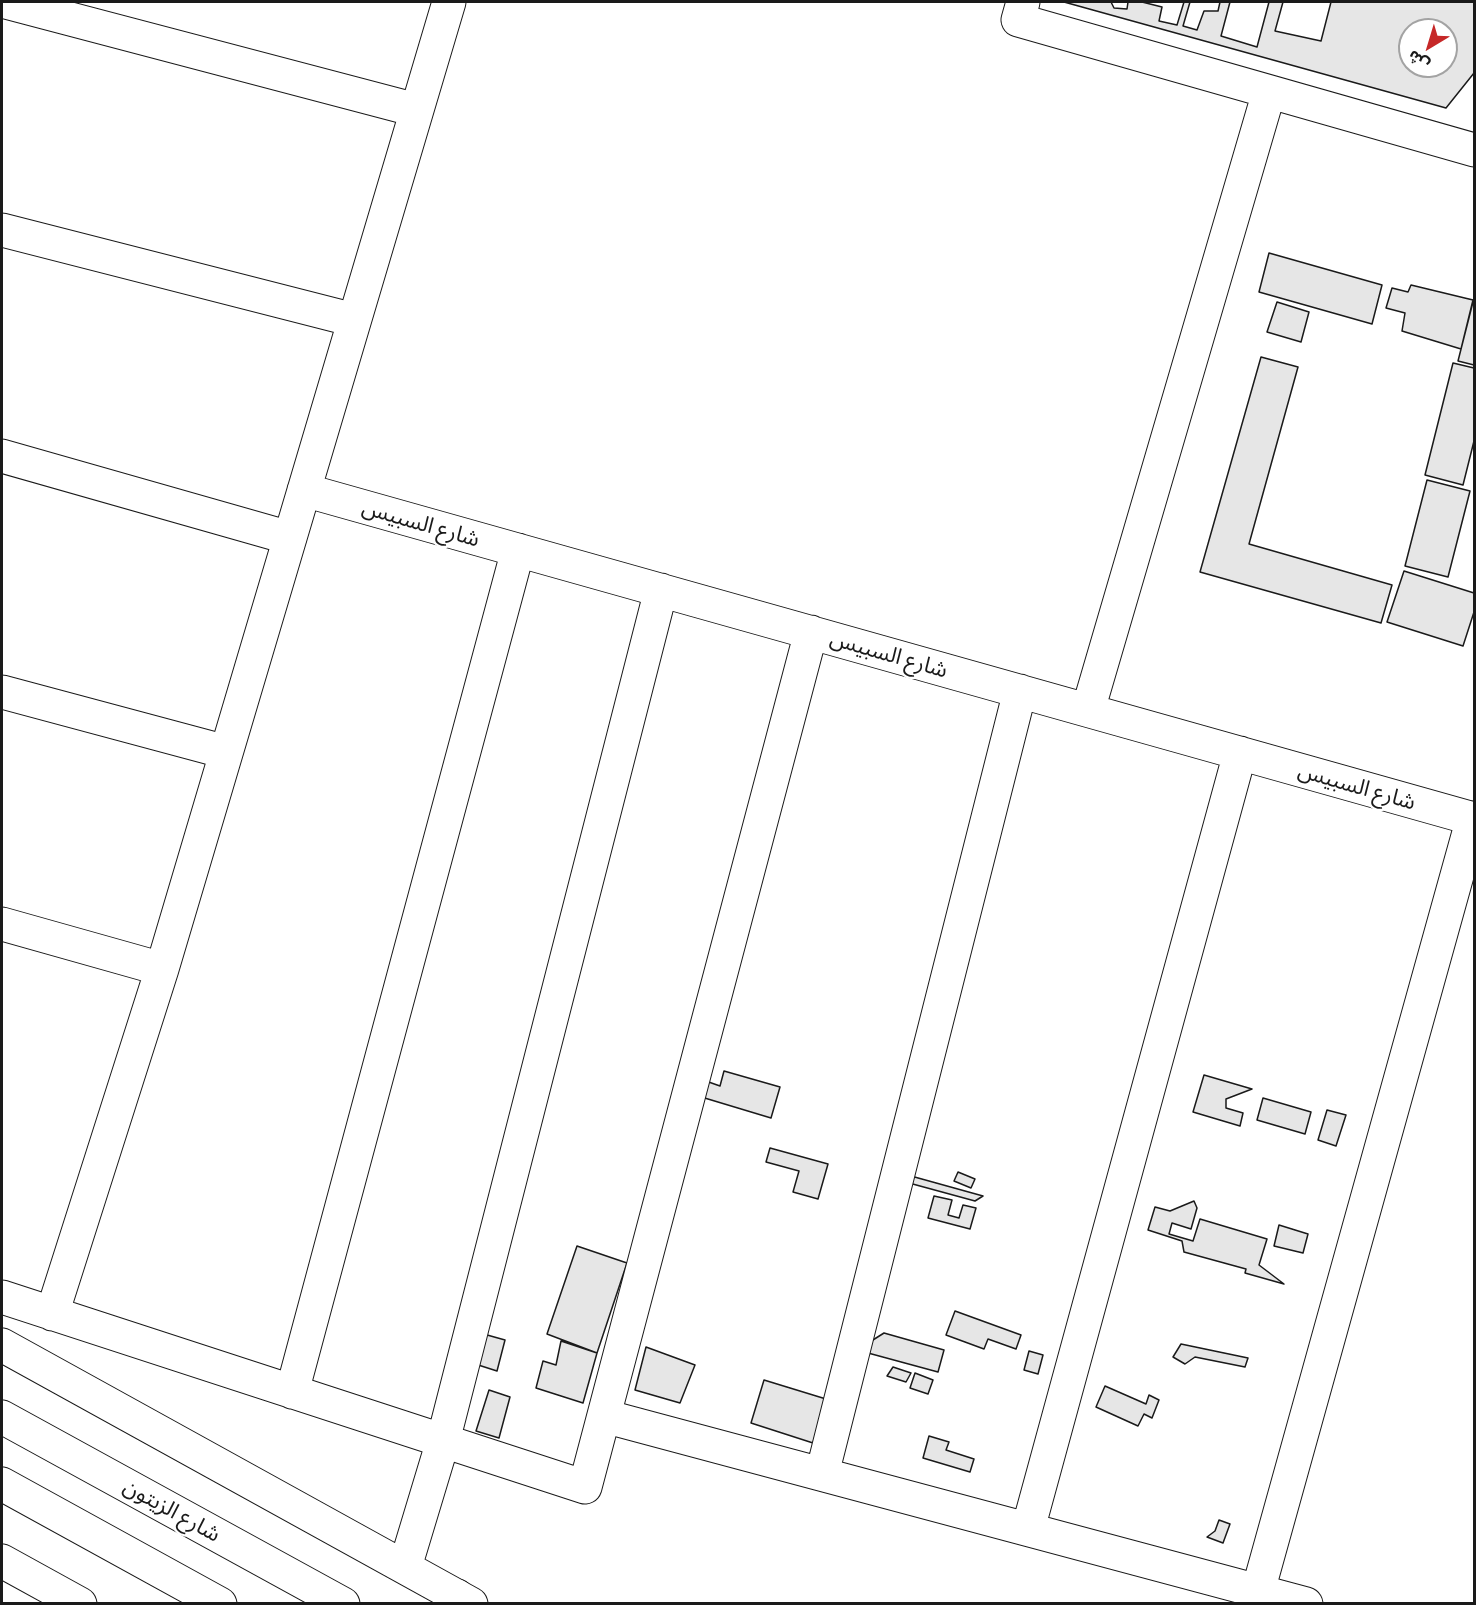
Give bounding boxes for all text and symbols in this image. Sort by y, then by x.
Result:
north arrow [1398,18,1458,78]
text: ش [1403,47,1432,75]
street label: شارع السبيس [359,494,483,552]
street label: شارع السبيس [827,625,951,683]
street label: شارع السبيس [1295,757,1419,815]
street label: شارع الزيتون [119,1473,225,1547]

